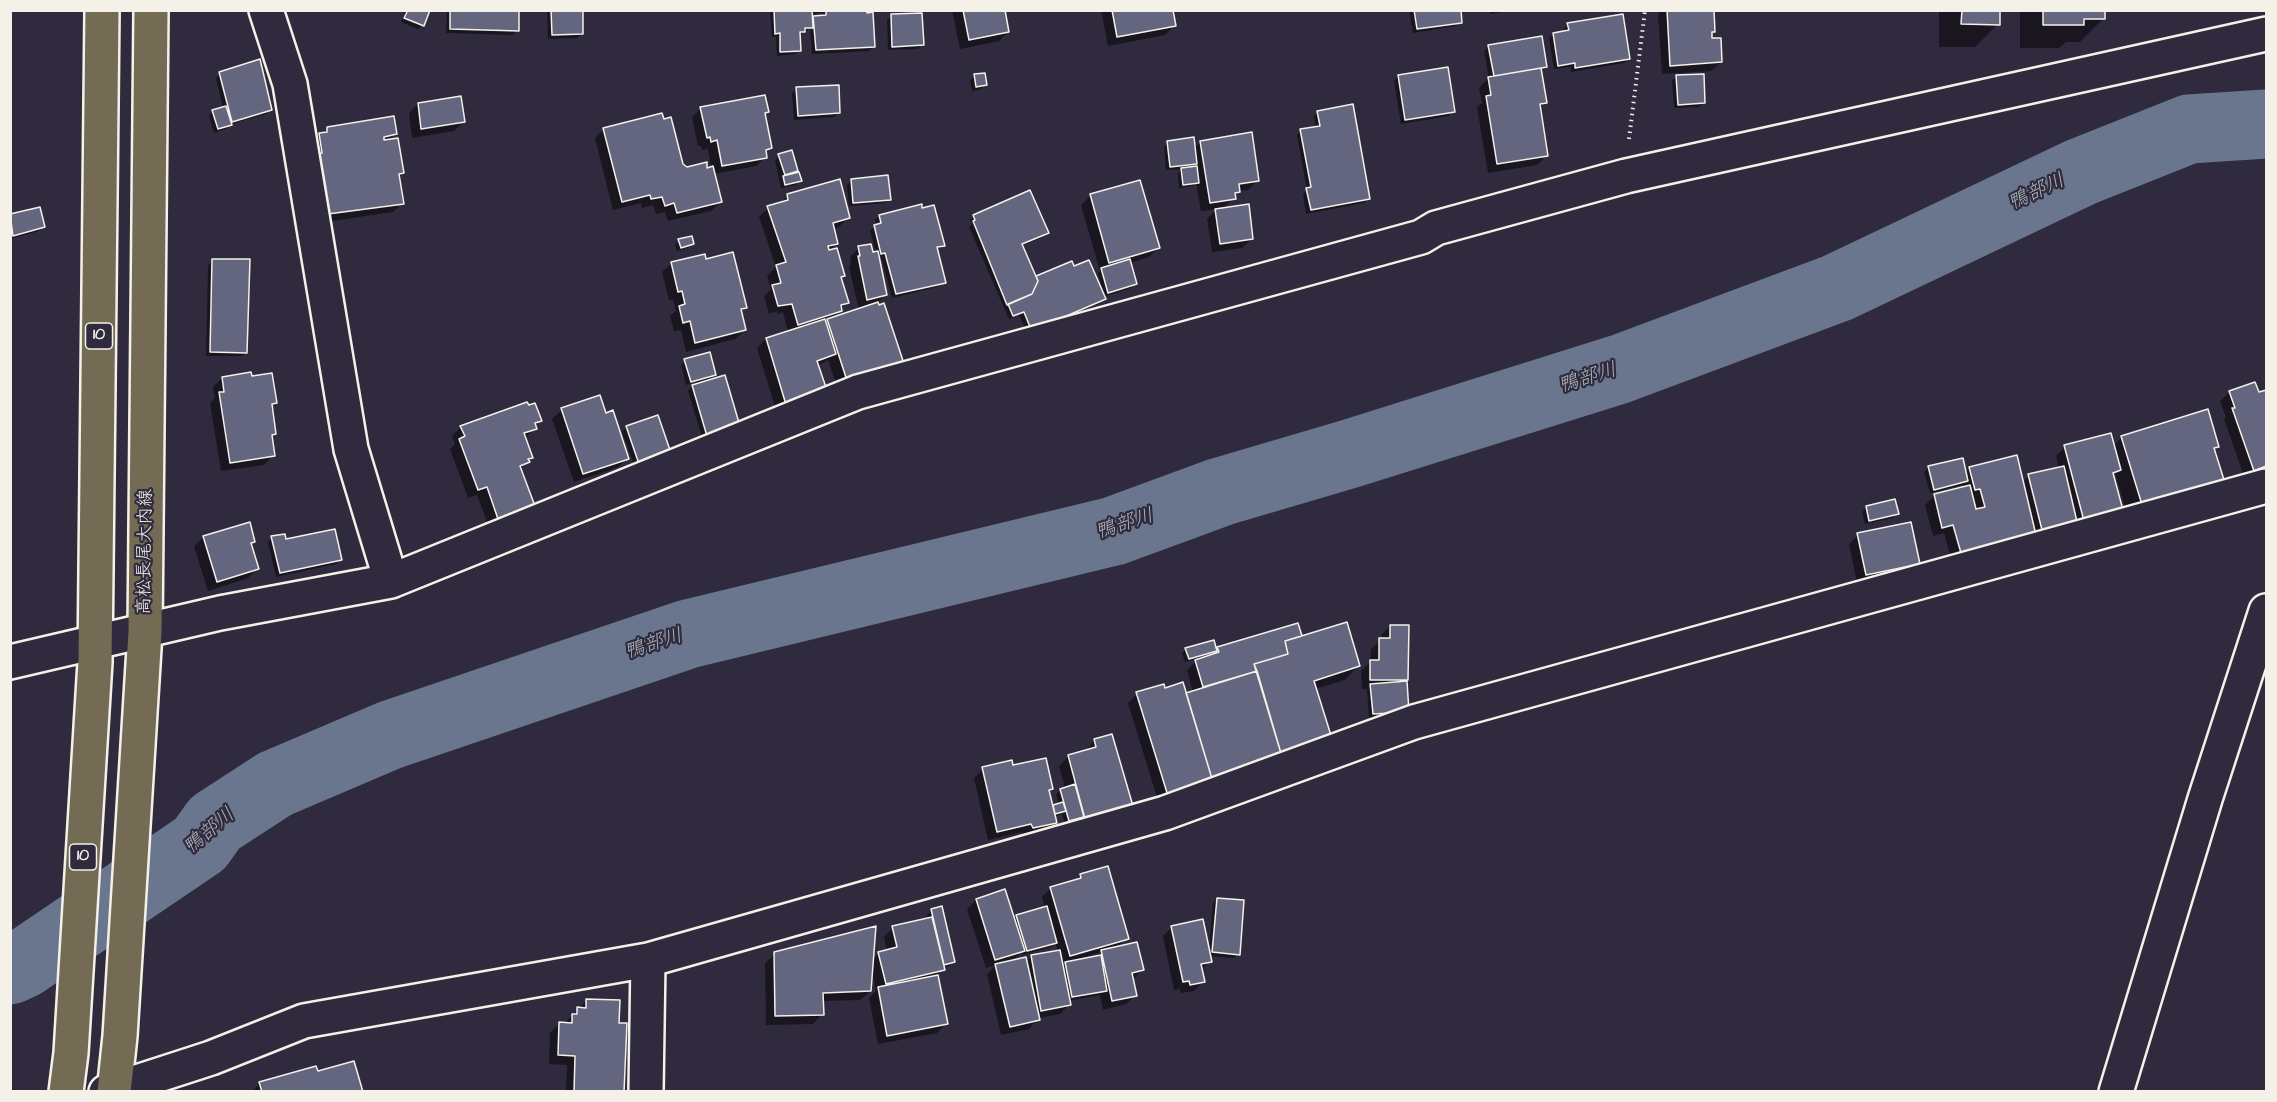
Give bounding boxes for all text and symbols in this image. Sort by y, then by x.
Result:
water label: 鴨部川 [2005,169,2069,217]
road number: 10 [86,323,112,349]
water label: 鴨部川 [1556,359,1620,399]
street label: 高松長尾大内線 [134,489,158,615]
water label: 鴨部川 [1093,504,1157,546]
water label: 鴨部川 [622,624,686,666]
water label: 鴨部川 [179,804,241,860]
road number: 10 [70,844,97,870]

